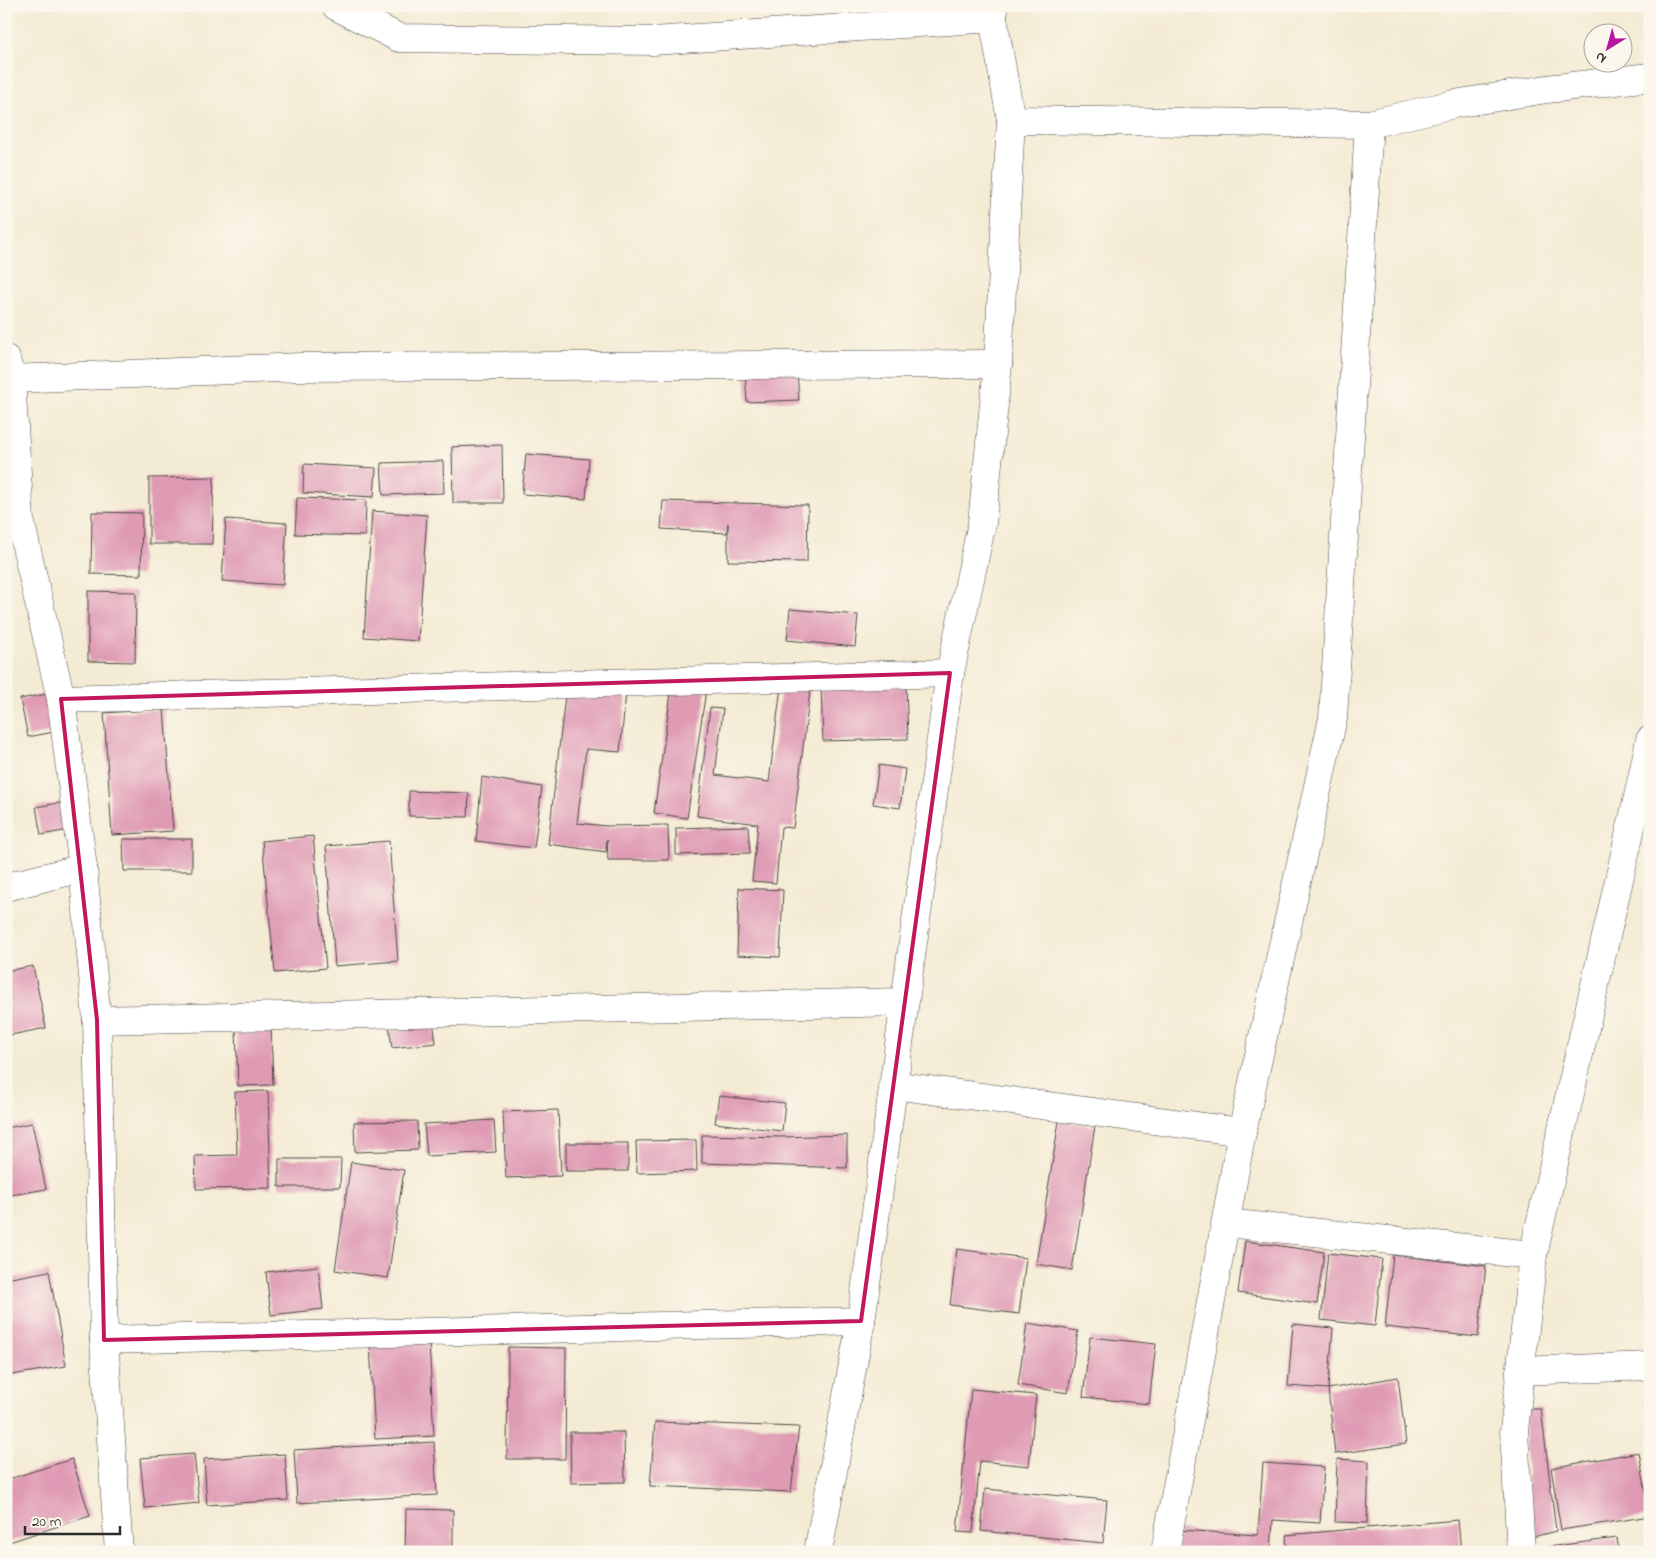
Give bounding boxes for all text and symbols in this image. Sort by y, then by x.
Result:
north arrow [1584,22,1634,72]
text: N [1591,46,1611,68]
scale bar [25,1503,120,1535]
text: 20 m [32,1511,62,1533]

